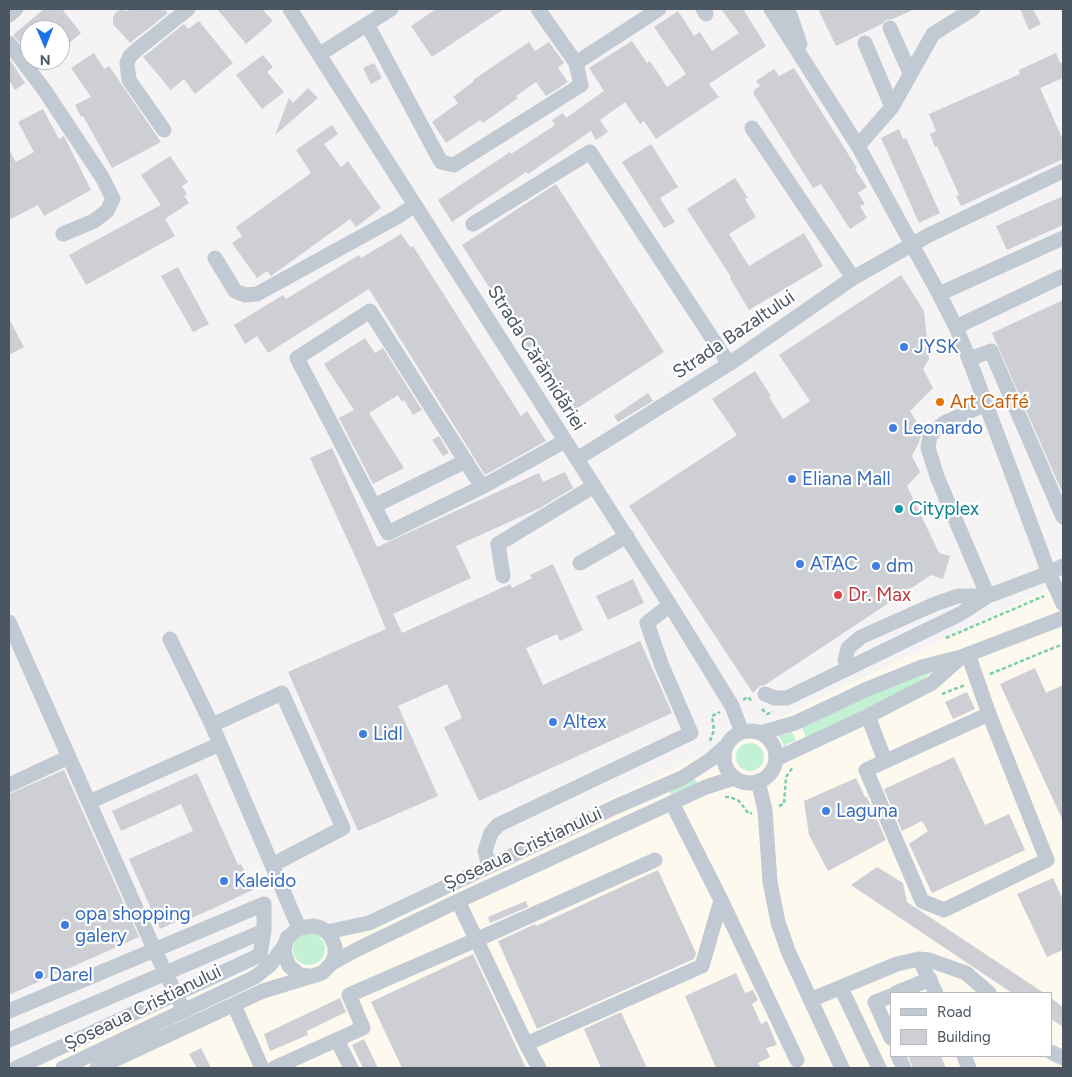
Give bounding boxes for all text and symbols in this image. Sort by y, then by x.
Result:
north arrow [20,20,70,70]
text: N [40,51,51,68]
street label: Strada Cărămidăriei [482,281,590,435]
street label: Strada Bazaltului [669,286,799,384]
place label: JYSK [914,336,959,358]
marker: JYSK [898,341,910,353]
place label: Art Caffé [950,391,1029,413]
marker: Art Caffé [934,396,946,408]
place label: Leonardo [903,417,983,439]
marker: Leonardo [887,422,899,434]
place label: Eliana Mall [802,468,891,490]
marker: Eliana Mall [786,473,798,485]
place label: Cityplex [909,498,979,520]
marker: Cityplex [893,503,905,515]
place label: ATAC [810,553,858,575]
place label: dm [886,555,913,577]
marker: ATAC [794,558,806,570]
marker: dm [870,560,882,572]
place label: Dr. Max [848,584,911,606]
marker: Dr. Max [832,589,844,601]
place label: Altex [563,711,606,733]
marker: Altex [547,716,559,728]
place label: Lidl [373,723,403,745]
marker: Lidl [357,728,369,740]
place label: Laguna [836,800,898,822]
street label: Șoseaua Cristianului [440,802,606,896]
marker: Laguna [820,805,832,817]
place label: Kaleido [234,870,296,892]
marker: Kaleido [218,875,230,887]
place label: opa shopping galery [75,903,191,947]
marker: opa shopping galery [59,919,71,931]
street label: Șoseaua Cristianului [61,960,225,1056]
place label: Darel [49,964,93,986]
marker: Darel [33,969,45,981]
legend [890,992,1052,1057]
text: Road [937,1003,972,1021]
text: Building [937,1028,991,1046]

